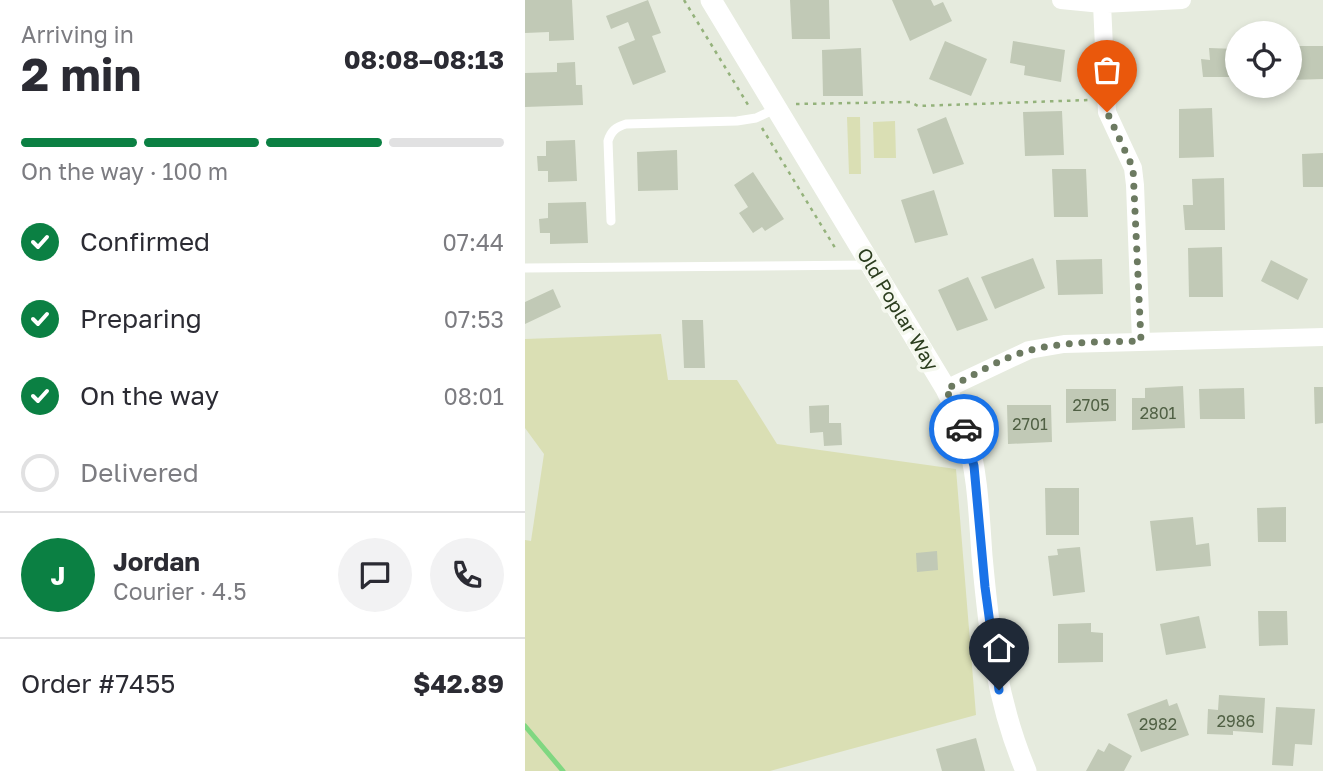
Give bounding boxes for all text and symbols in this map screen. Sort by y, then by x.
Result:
text: Arriving in [21,20,134,48]
map controls [1225,21,1302,98]
button: locate [1225,21,1302,98]
pin [1077,40,1137,112]
text: 08:08–08:13 [344,44,504,75]
text: 2 min [21,46,141,101]
icon: bag [1088,51,1126,89]
text: On the way · 100 m [21,157,228,185]
icon: check [21,223,59,261]
text: Confirmed [80,226,210,257]
text: 07:44 [443,228,504,256]
street label: Old Poplar Way [853,243,944,375]
icon: check [21,300,59,338]
text: Preparing [80,303,202,334]
text: 07:53 [444,305,504,333]
icon: check [21,377,59,415]
text: On the way [80,380,219,411]
text: 08:01 [443,382,504,410]
courier [929,394,999,464]
house number: 2705 [1073,395,1109,415]
house number: 2801 [1140,403,1177,423]
icon: car [945,410,983,448]
house number: 2701 [1012,414,1048,434]
text: Delivered [80,457,199,488]
button: chat [338,538,412,612]
button: phone [430,538,504,612]
text: Jordan [113,546,200,577]
text: J [51,560,65,591]
text: Courier · 4.5 [113,577,246,605]
pin [969,618,1029,690]
icon: home [980,629,1018,667]
text: Order #7455 [21,668,175,699]
text: $42.89 [413,668,504,699]
house number: 2986 [1217,711,1255,731]
house number: 2982 [1139,714,1177,734]

